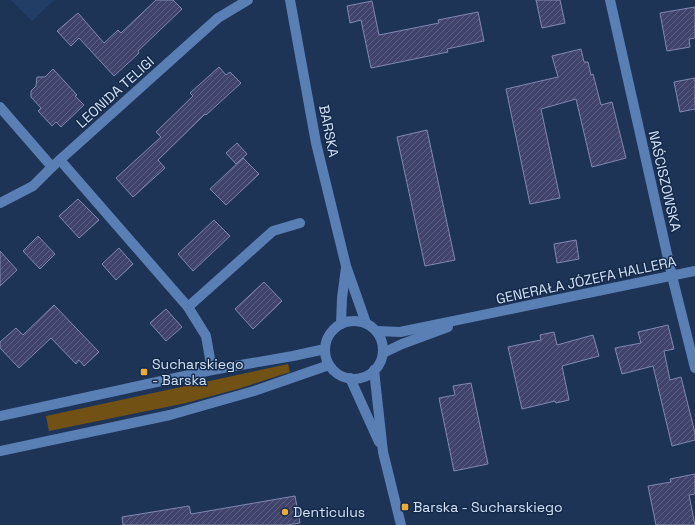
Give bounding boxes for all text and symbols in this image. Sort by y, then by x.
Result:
street label: LEONIDA TELIGI [72,52,158,132]
street label: BARSKA [315,103,343,159]
street label: NAŚCISZOWSKA [645,129,685,233]
street label: GENERAŁA JÓZEFA HALLERA [494,252,678,308]
place label: Sucharskiego - Barska [152,355,244,389]
marker: Sucharskiego - Barska [139,367,149,377]
place label: Barska - Sucharskiego [413,498,563,516]
marker: Barska - Sucharskiego [400,502,410,512]
place label: Denticulus [293,503,365,521]
marker: Denticulus [280,507,290,517]

